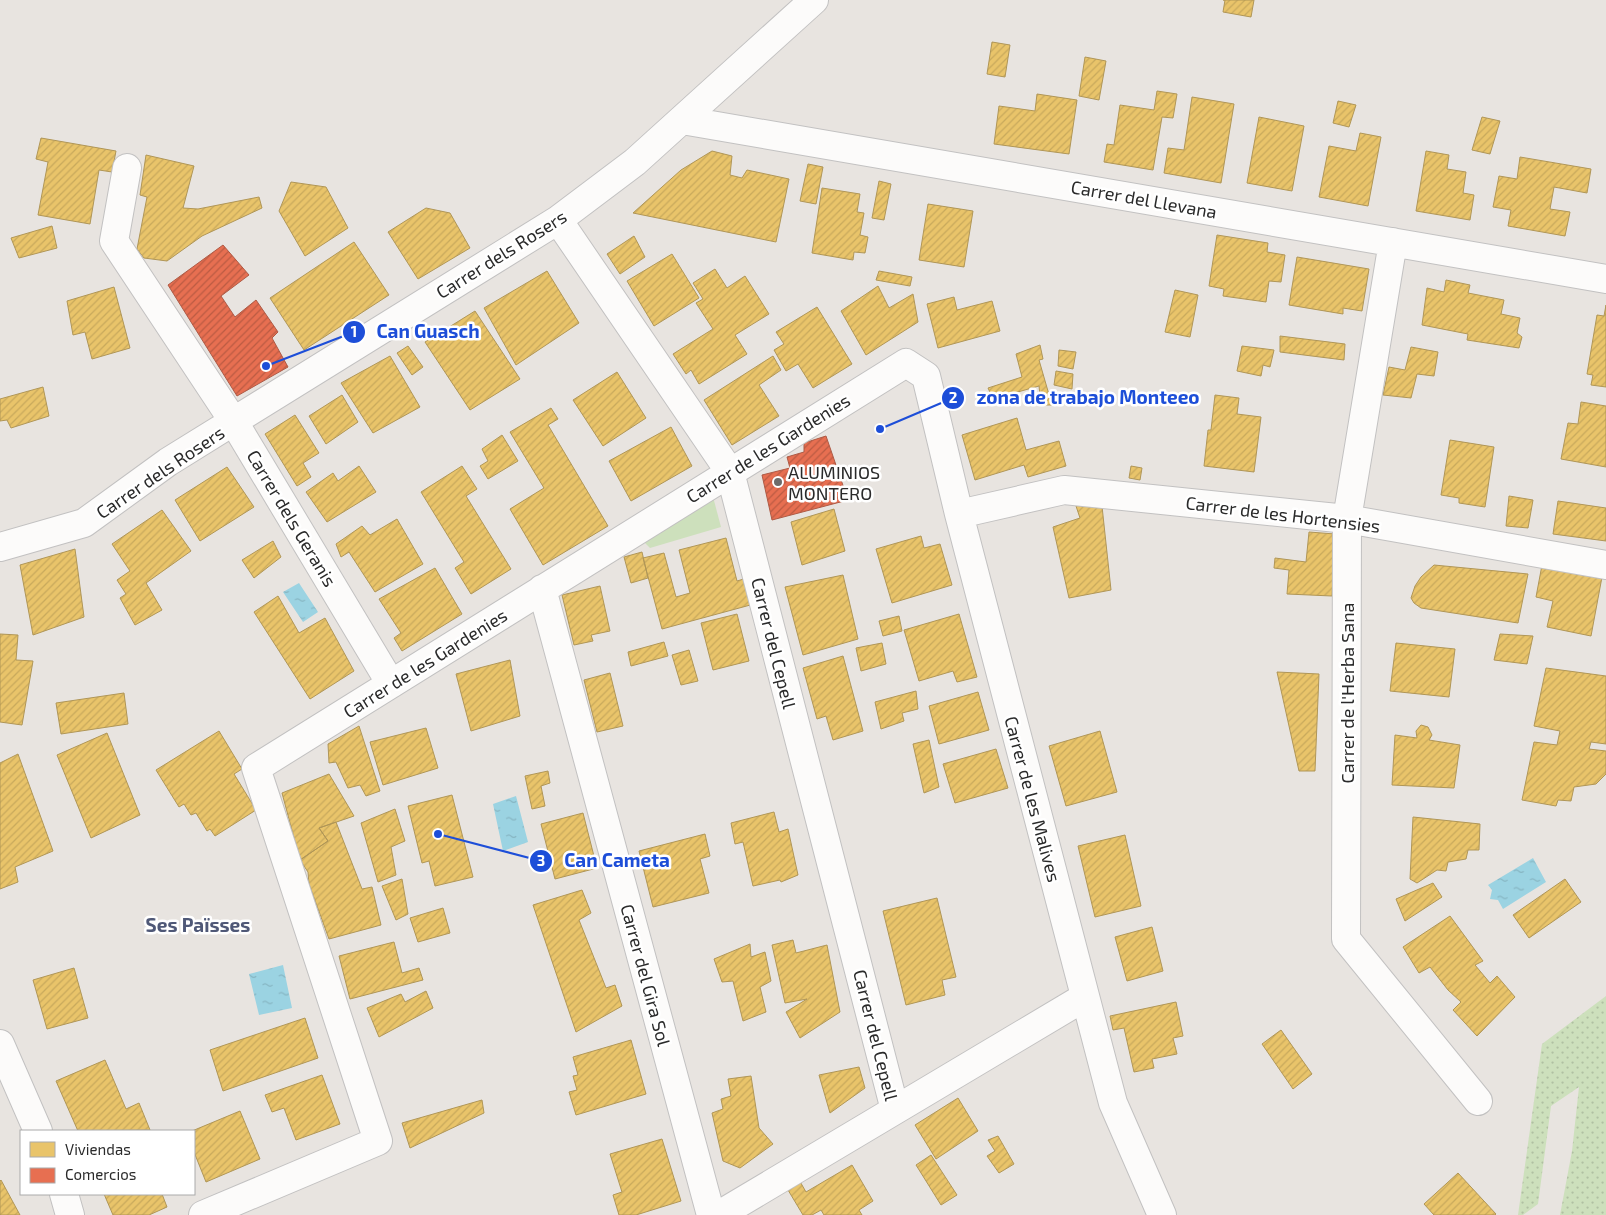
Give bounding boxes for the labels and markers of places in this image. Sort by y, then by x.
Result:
callout: Can Guasch [341,315,490,349]
callout: zona de trabajo Monteeo [941,381,1209,415]
place label: ALUMINIOS MONTERO [788,461,880,504]
marker: ALUMINIOS MONTERO [772,476,784,488]
callout: Can Cameta [529,844,679,878]

